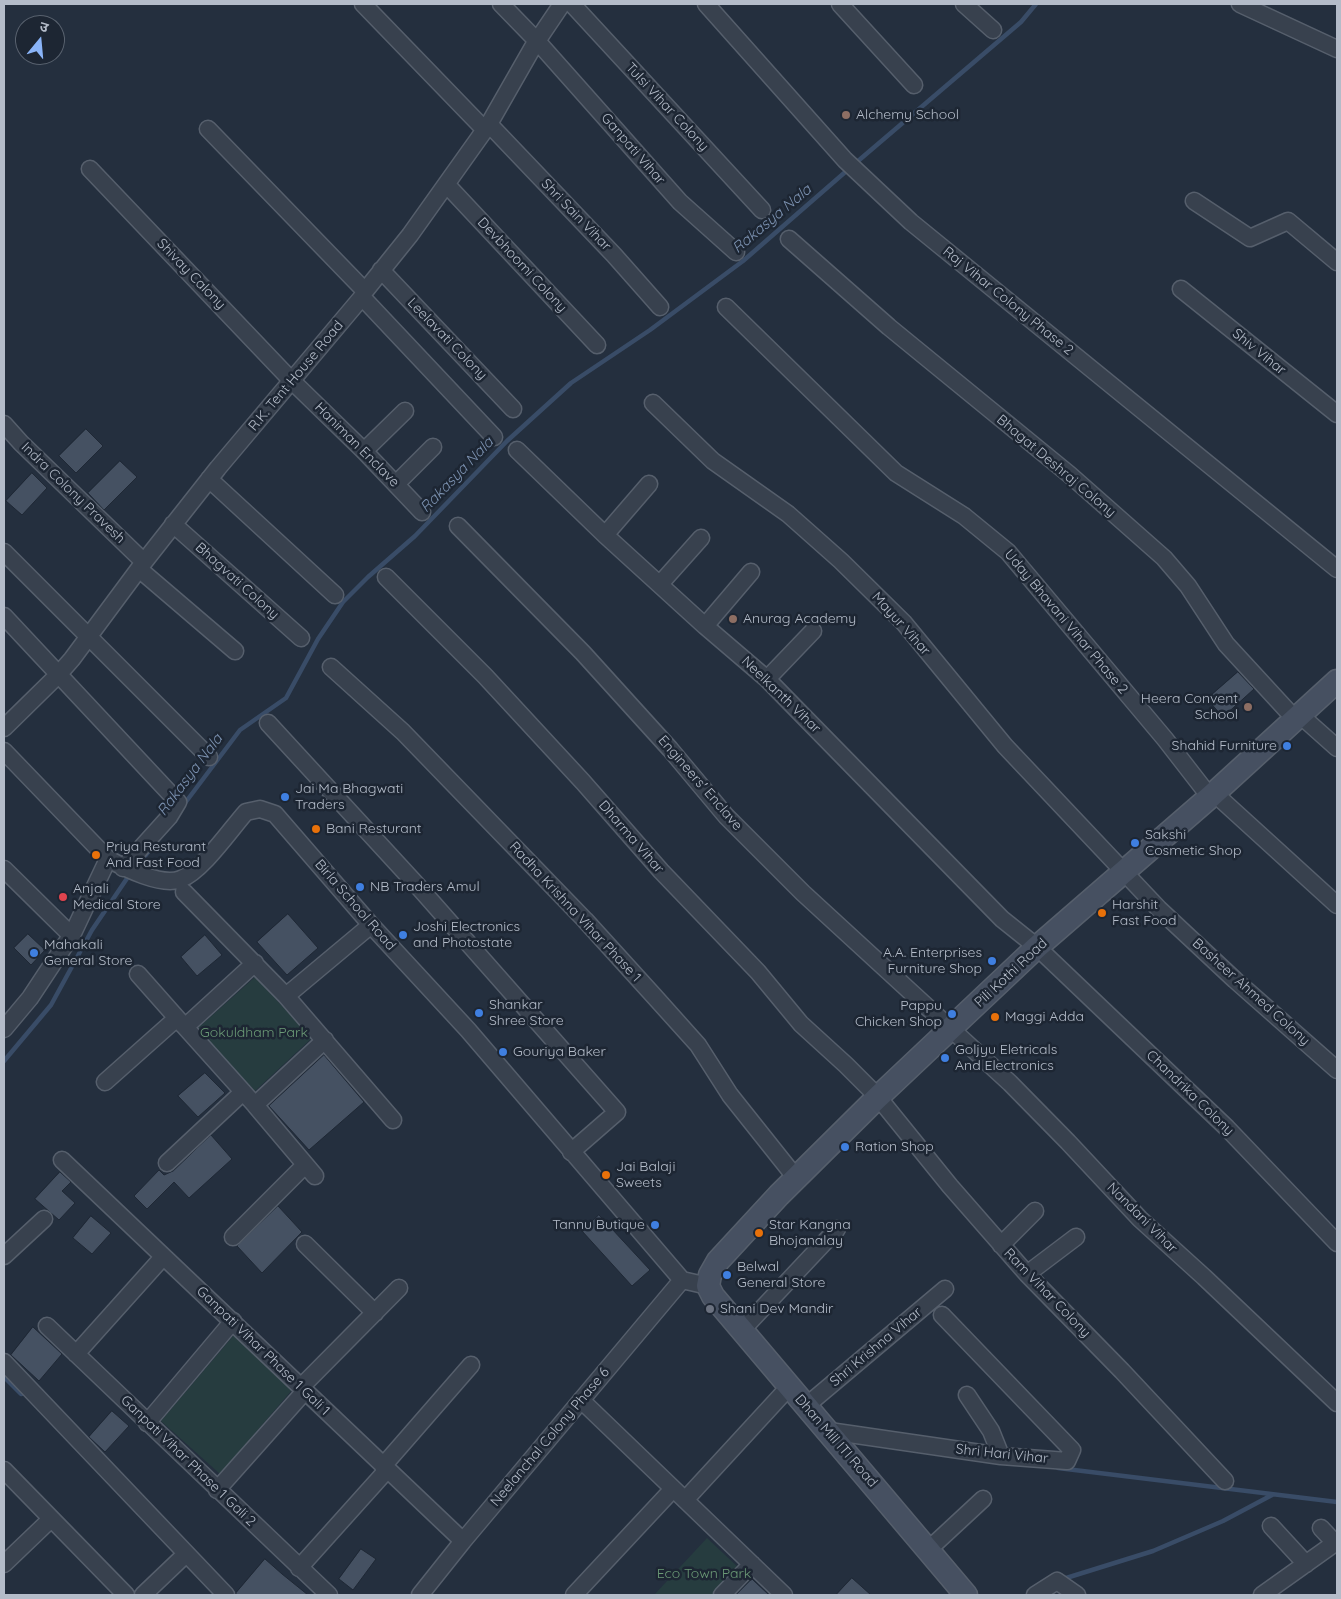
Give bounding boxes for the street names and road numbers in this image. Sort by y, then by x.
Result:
street label: Tulsi Vihar Colony [622,59,712,155]
street label: Ganpati Vihar [597,110,669,188]
street label: Shri Sain Vihar [538,176,614,254]
street label: Devbhoomi Colony [474,214,570,316]
street label: Shivay Calony [153,235,229,313]
street label: Raj Vihar Colony Phase 2 [939,243,1077,359]
street label: Leelavati Colony [404,295,490,383]
street label: R.K. Tent House Road [245,318,347,434]
street label: Shiv Vihar [1229,325,1289,379]
street label: Haniman Enclave [311,399,403,491]
street label: Bhagat Deshraj Colony [993,411,1119,521]
street label: Indra Colony Pravesh [17,439,129,547]
street label: Bhagvati Colony [192,539,282,623]
street label: Uday Bhavani Vihar Phase 2 [1001,546,1131,698]
street label: Mayur Vihar [868,589,934,659]
street label: Neelkanth Vihar [738,653,824,737]
street label: Engineers' Enclave [654,732,746,834]
street label: Dharma Vihar [595,797,667,877]
street label: Radha Krishna Vihar Phase 1 [506,838,644,986]
street label: Birla School Road [311,856,399,954]
street label: Pili Kothi Road [971,935,1051,1011]
street label: Basheer Ahmed Colony [1189,935,1313,1049]
street label: Chandrika Colony [1143,1047,1237,1139]
street label: Nandani Vihar [1103,1179,1181,1257]
street label: Ram Vihar Colony [1000,1245,1094,1341]
street label: Ganpati Vihar Phase 1 Gali 1 [193,1283,333,1419]
street label: Shri Krishna Vihar [827,1304,925,1390]
street label: Neelanchal Colony Phase 6 [487,1364,613,1510]
street label: Dhan Mill ITI Road [791,1391,881,1491]
street label: Ganpati Vihar Phase 1 Gali 2 [117,1392,259,1530]
street label: Shri Hari Vihar [955,1441,1049,1467]

